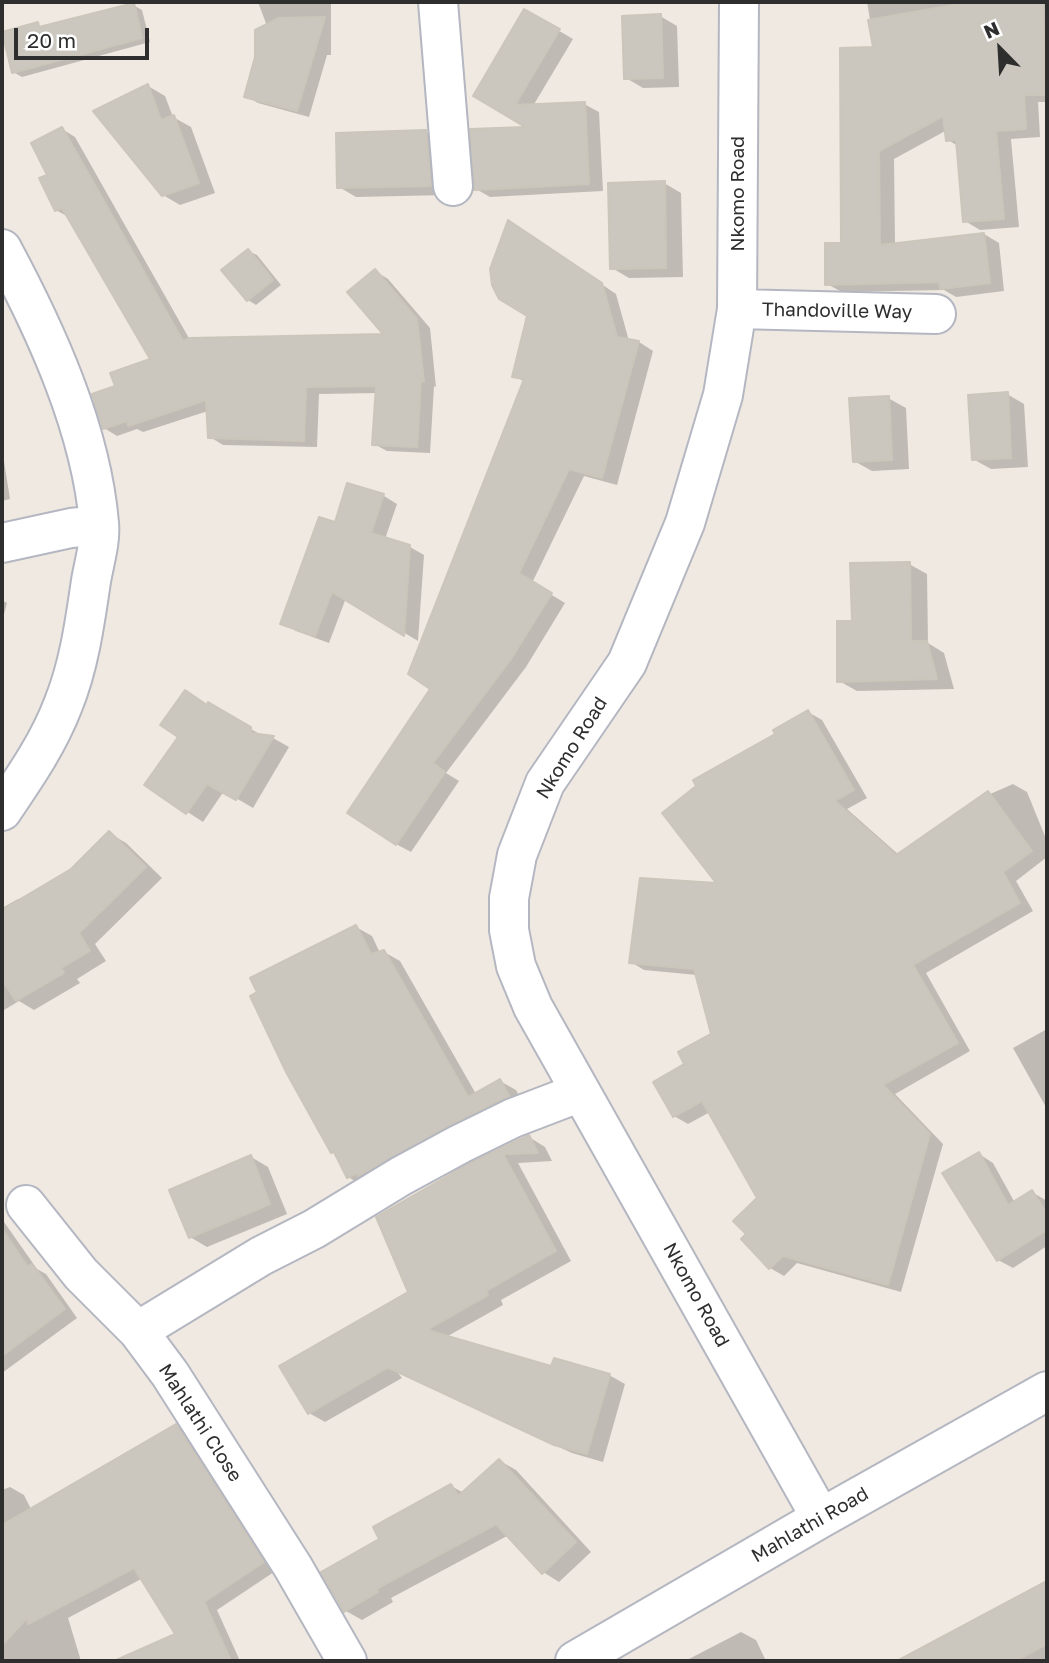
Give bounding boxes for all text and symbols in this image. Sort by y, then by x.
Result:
scale bar [18,14,152,58]
north arrow [965,14,1035,84]
text: N [980,16,1003,43]
text: 20 m [27,27,76,53]
street label: Nkomo Road [727,136,749,252]
street label: Thandoville Way [762,298,912,324]
street label: Nkomo Road [532,693,612,803]
street label: Nkomo Road [658,1239,734,1351]
street label: Mahlathi Close [153,1360,247,1486]
street label: Mahlathi Road [748,1482,872,1568]

